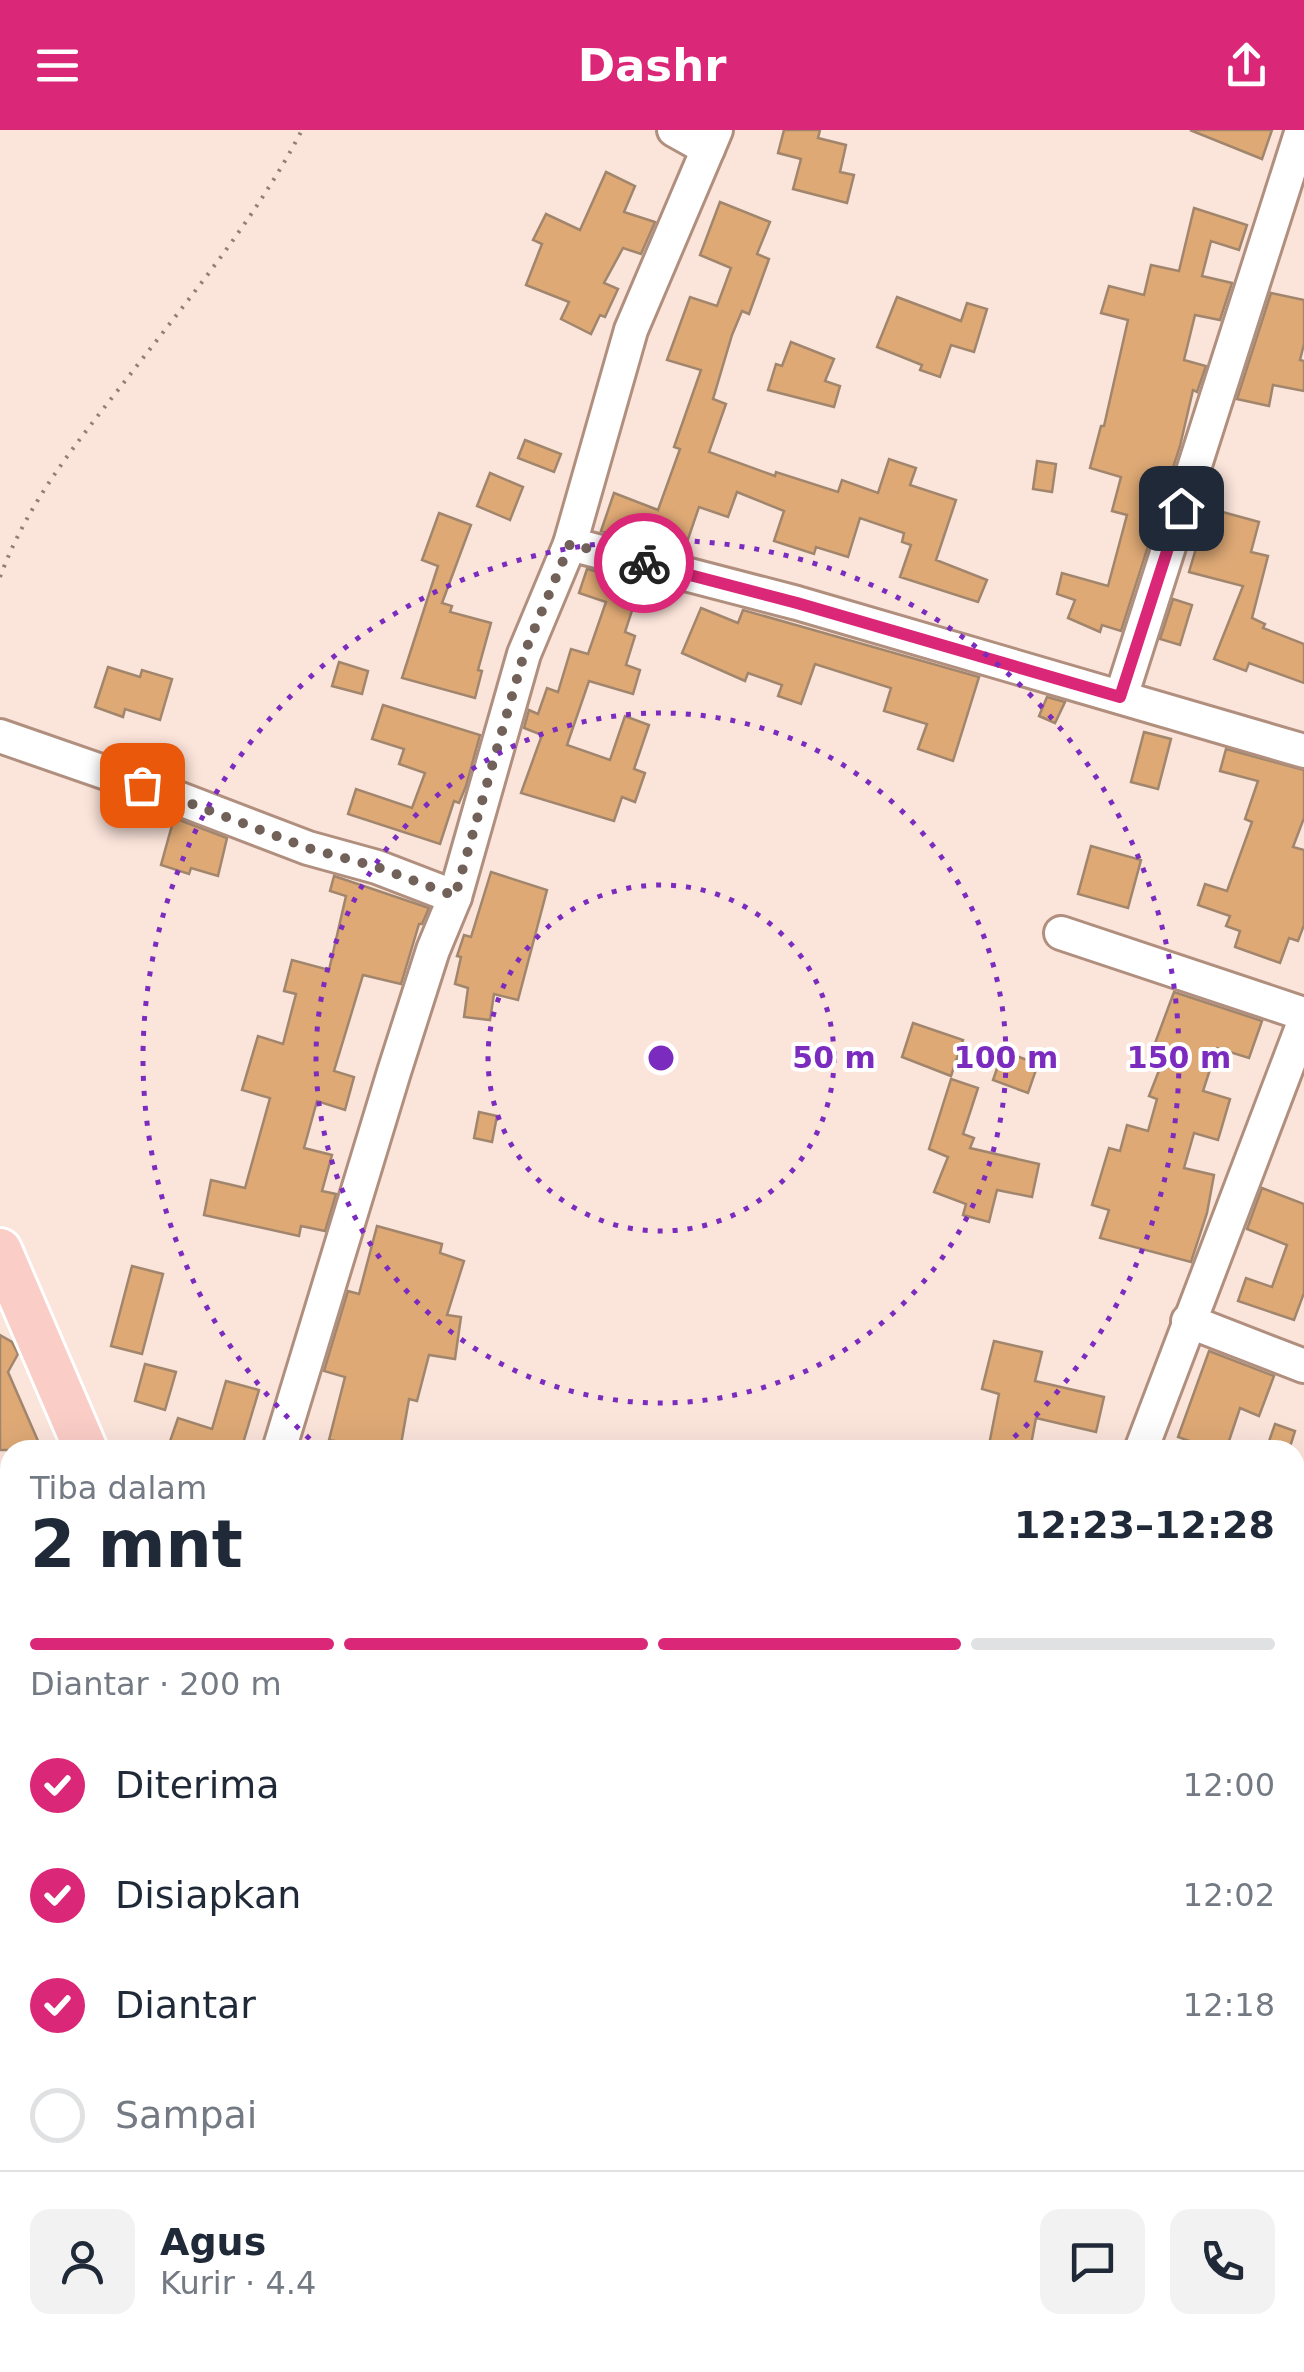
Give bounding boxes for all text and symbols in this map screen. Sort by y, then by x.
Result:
icon: menu [30,38,85,93]
icon: share [1219,38,1274,93]
text: Dashr [578,39,726,92]
pin [1139,466,1224,551]
icon: home [1154,481,1209,536]
courier [594,513,694,613]
icon: bike [617,536,672,591]
pin [100,743,185,828]
icon: bag [115,758,170,813]
centre of rings [643,1040,679,1076]
text: 50 m [792,1040,876,1075]
text: 100 m [954,1040,1058,1075]
text: 150 m [1127,1040,1231,1075]
text: Tiba dalam [30,1469,207,1507]
text: 12:23–12:28 [1014,1503,1275,1547]
text: 2 mnt [30,1507,243,1582]
text: Diantar · 200 m [30,1665,282,1703]
icon: check [30,1758,85,1813]
text: Diterima [115,1763,280,1807]
text: 12:00 [1183,1766,1275,1804]
icon: check [30,1868,85,1923]
text: Disiapkan [115,1873,301,1917]
text: 12:02 [1183,1876,1275,1914]
icon: check [30,1978,85,2033]
text: Diantar [115,1983,256,2027]
text: 12:18 [1183,1986,1275,2024]
text: Sampai [115,2093,257,2137]
button: person [30,2209,135,2314]
button: chat [1040,2209,1145,2314]
button: phone [1170,2209,1275,2314]
text: Agus [160,2220,266,2264]
text: Kurir · 4.4 [160,2264,316,2302]

